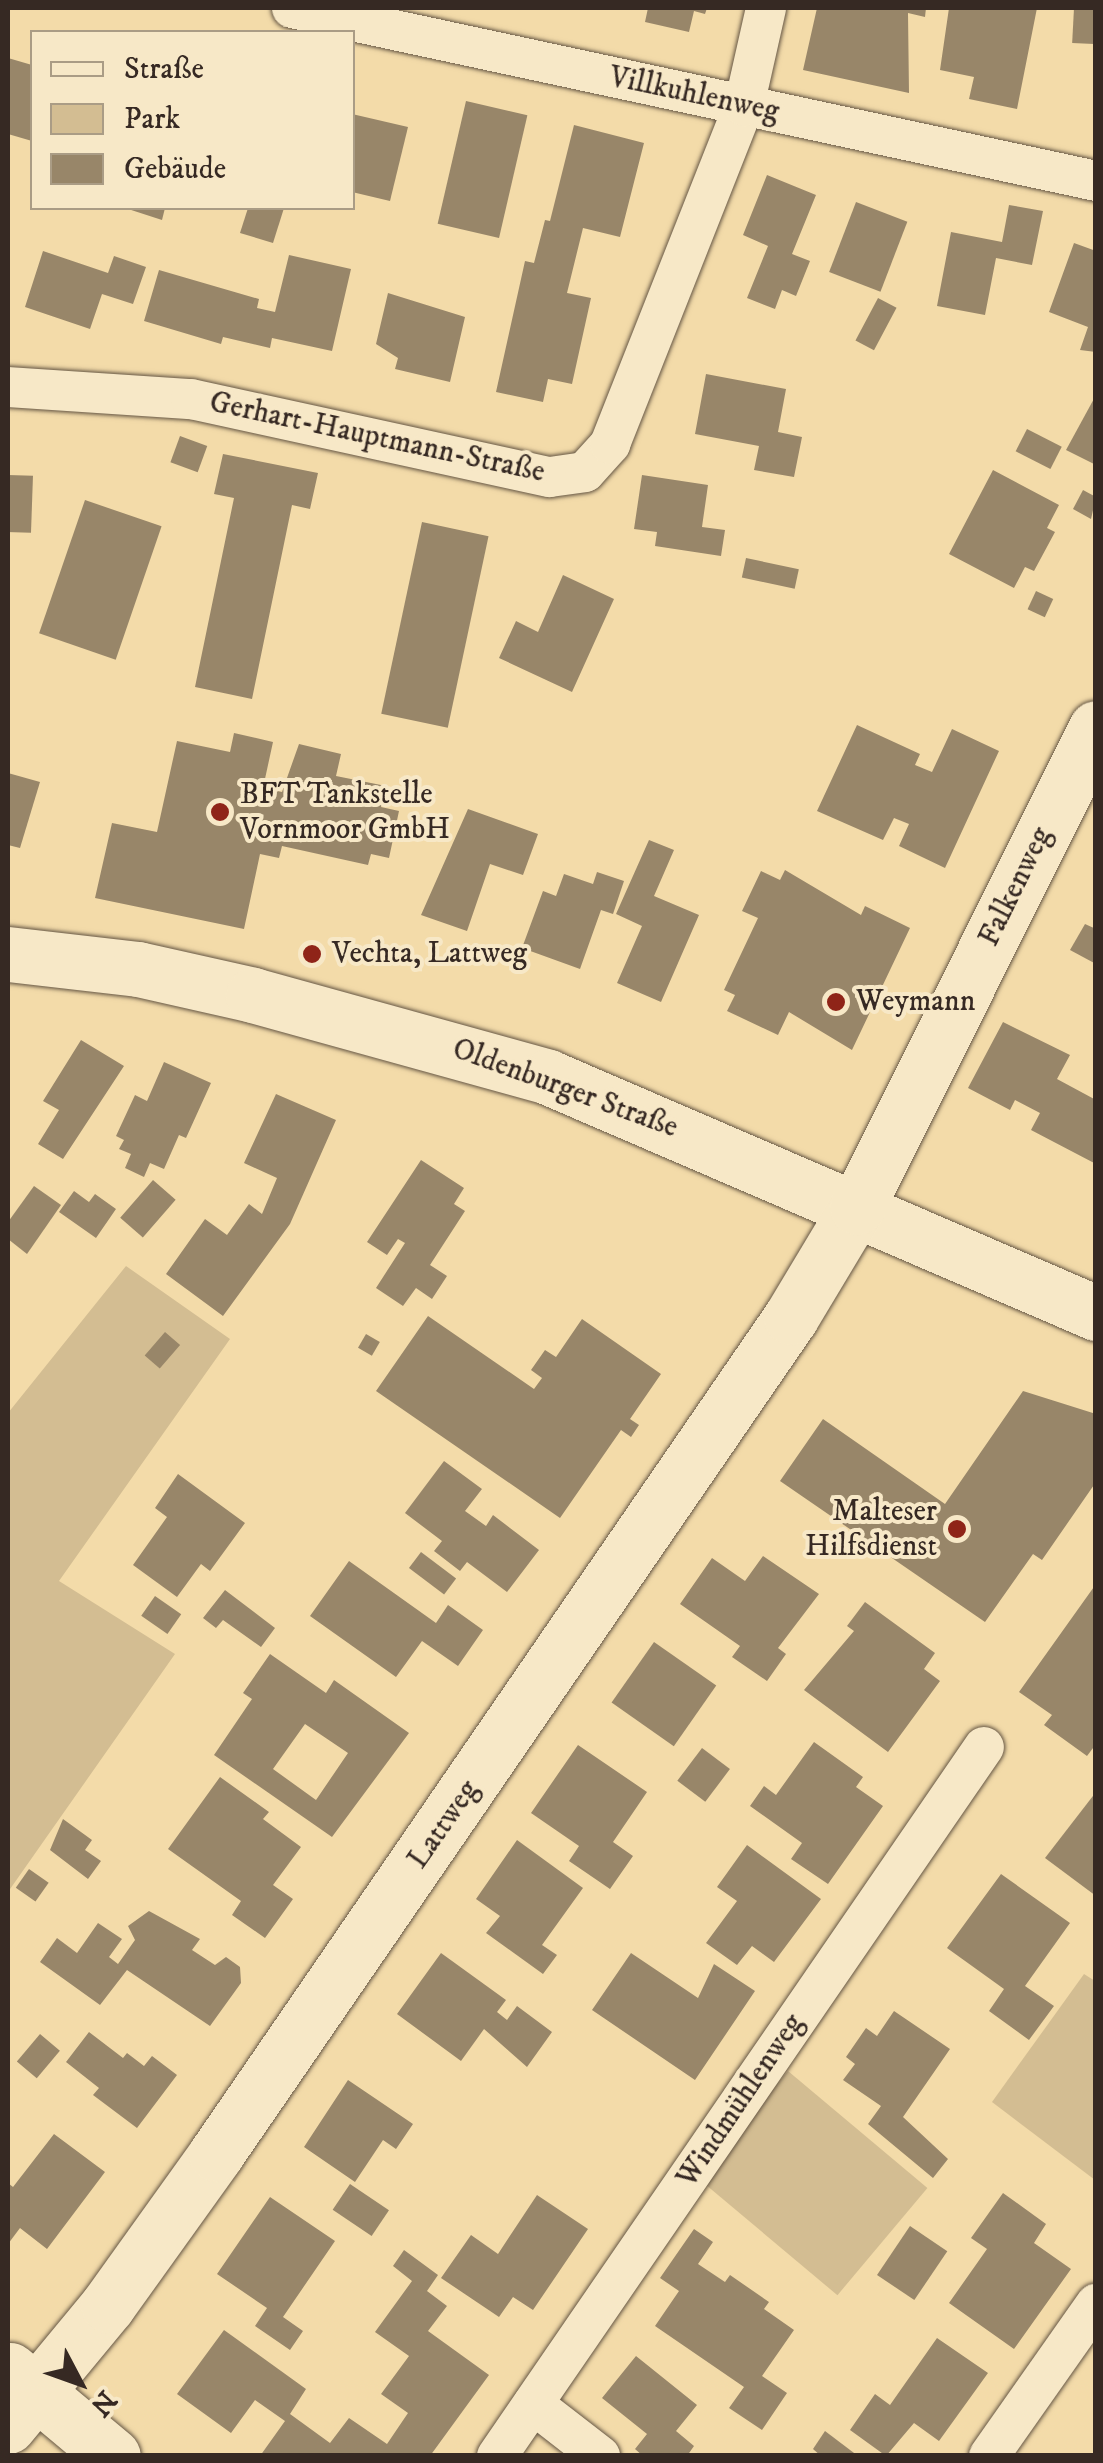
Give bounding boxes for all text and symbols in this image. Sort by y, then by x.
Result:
legend [30,30,355,210]
text: Straße [124,51,204,88]
street label: Villkuhlenweg [606,59,782,131]
text: Park [124,101,180,138]
text: Gebäude [124,151,226,188]
street label: Gerhart-Hauptmann-Straße [206,385,548,491]
place label: BFT Tankstelle Vornmoor GmbH [240,777,450,848]
marker: BFT Tankstelle Vornmoor GmbH [209,801,231,823]
street label: Falkenweg [972,822,1060,952]
place label: Vechta, Lattweg [332,936,527,972]
marker: Vechta, Lattweg [301,943,323,965]
place label: Weymann [856,984,975,1020]
marker: Weymann [825,991,847,1013]
street label: Oldenburger Straße [447,1032,683,1146]
place label: Malteser Hilfsdienst [805,1494,937,1564]
marker: Malteser Hilfsdienst [946,1518,968,1540]
street label: Lattweg [401,1774,487,1876]
street label: Windmühlenweg [670,2007,812,2195]
north arrow [30,2333,130,2433]
text: N [82,2383,124,2423]

